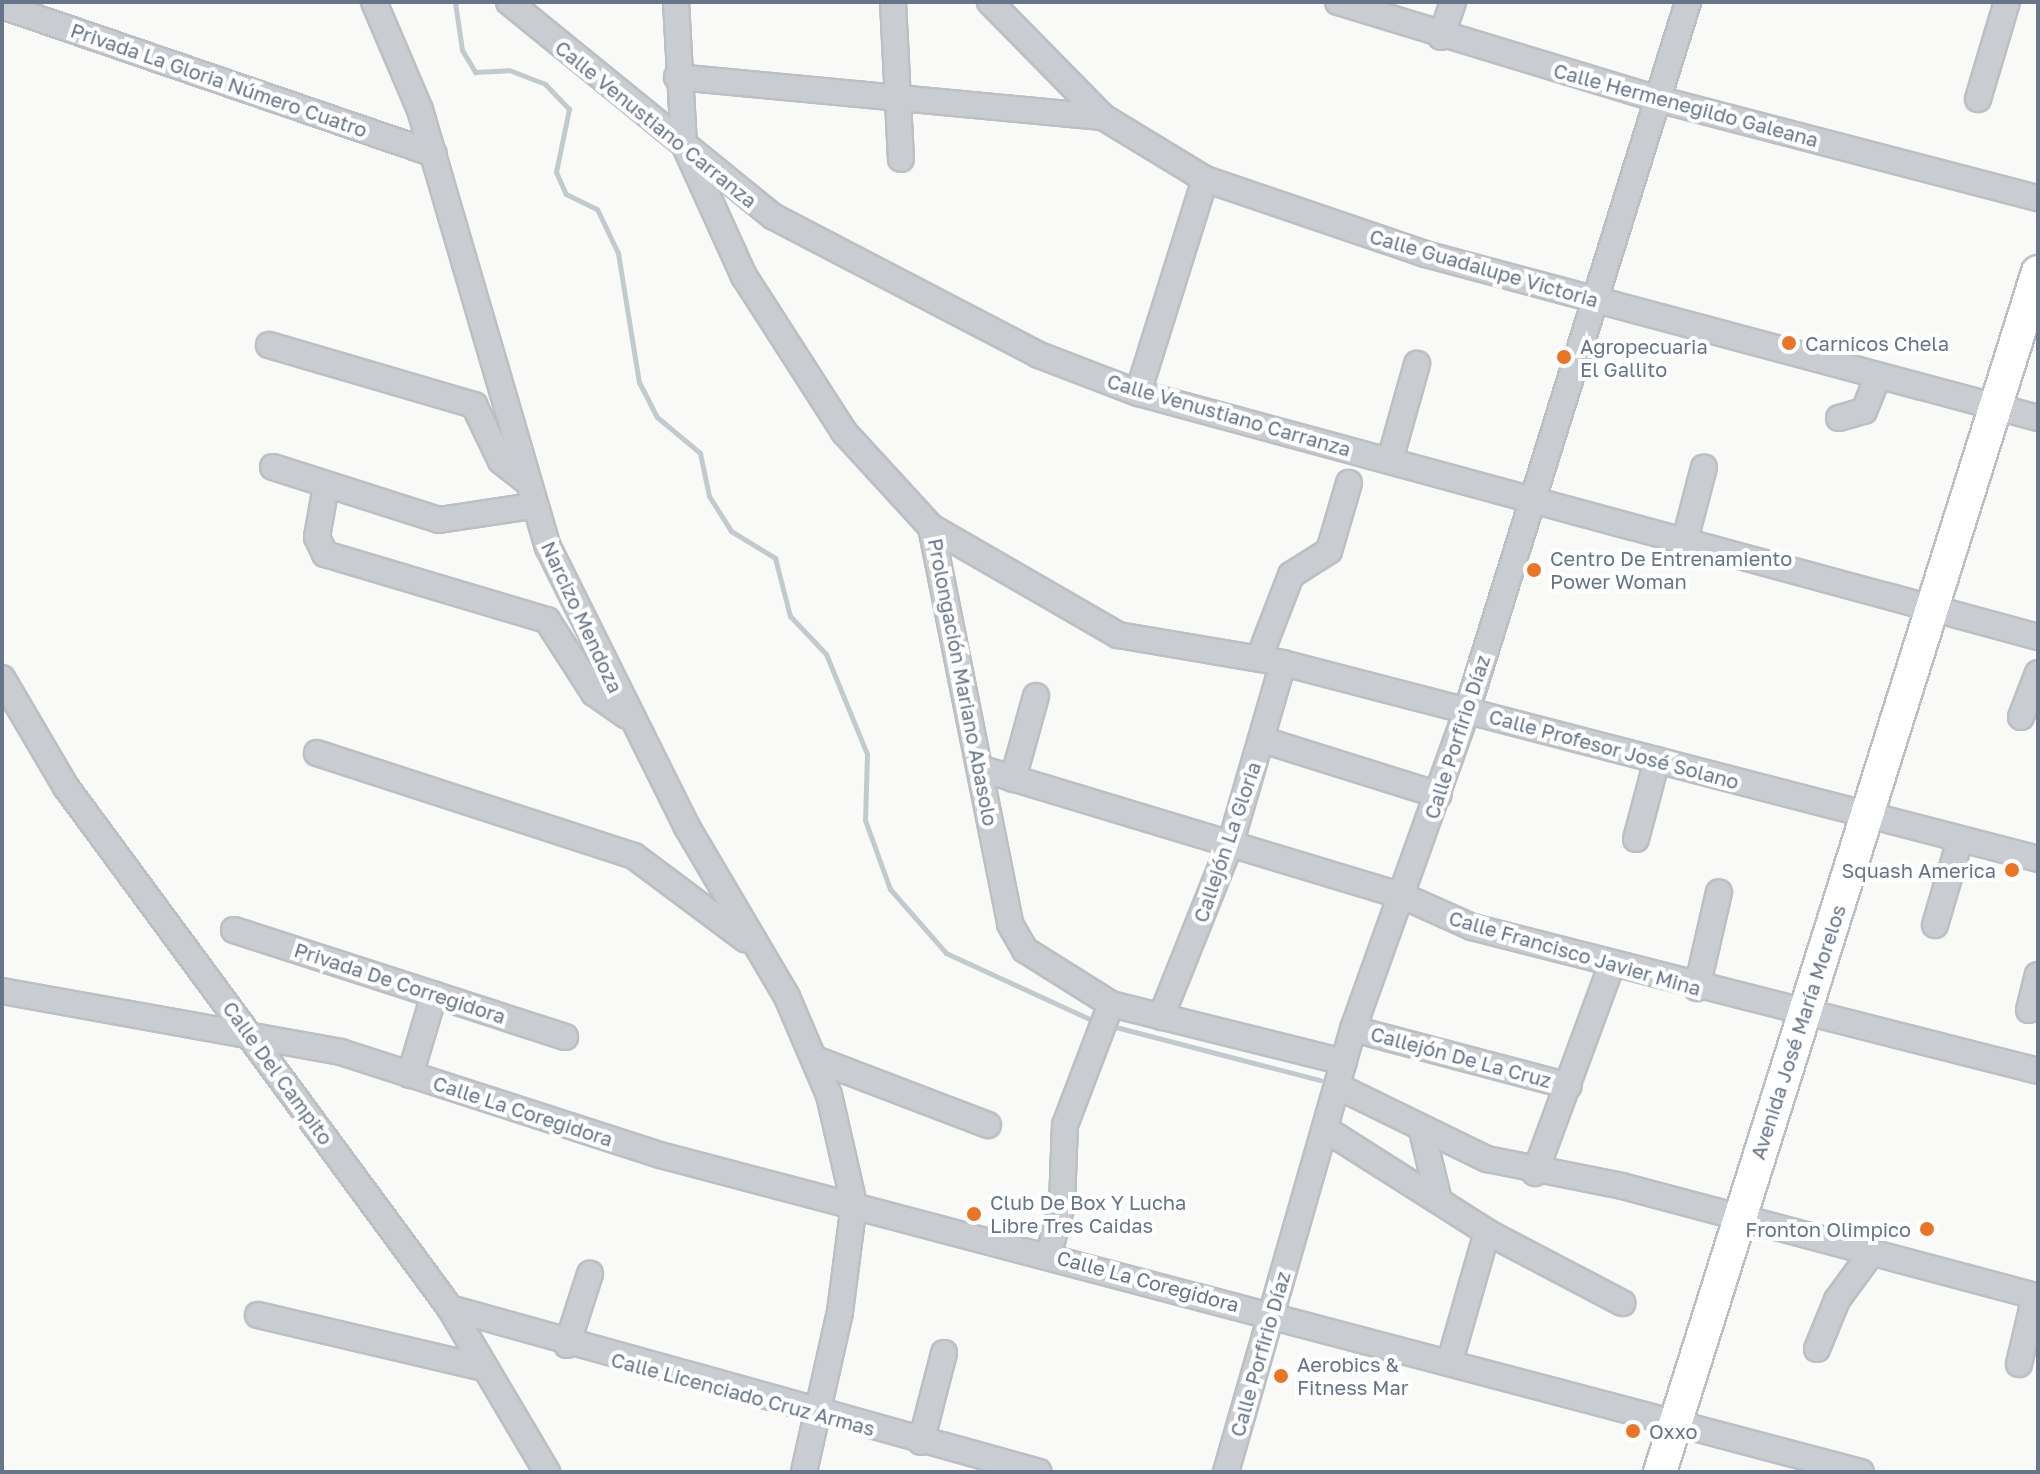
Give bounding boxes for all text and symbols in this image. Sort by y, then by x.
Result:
street label: Privada La Gloria Número Cuatro [68,18,370,142]
street label: Calle Venustiano Carranza [550,35,762,213]
street label: Calle Hermenegildo Galeana [1551,58,1821,152]
street label: Calle Guadalupe Victoria [1367,224,1601,312]
place label: Carnicos Chela [1805,331,1949,355]
place label: Agropecuaria El Gallito [1580,334,1708,381]
marker: Carnicos Chela [1780,334,1798,352]
marker: Agropecuaria El Gallito [1555,348,1573,366]
street label: Calle Venustiano Carranza [1104,369,1354,461]
street label: Prolongación Mariano Abasolo [923,536,1003,828]
street label: Narcizo Mendoza [536,537,628,697]
place label: Centro De Entrenamiento Power Woman [1550,546,1792,593]
marker: Centro De Entrenamiento Power Woman [1525,561,1543,579]
street label: Calle Porfirio Díaz [1419,652,1495,822]
street label: Calle Profesor José Solano [1486,704,1742,794]
street label: Callejón La Gloria [1188,758,1266,926]
place label: Squash America [1842,858,1996,882]
marker: Squash America [2003,861,2021,879]
street label: Avenida José María Morelos [1745,902,1851,1162]
street label: Calle Francisco Javier Mina [1446,905,1704,1001]
street label: Privada De Corregidora [291,937,509,1029]
street label: Calle Del Campito [218,997,338,1149]
street label: Callejón De La Cruz [1368,1021,1554,1093]
street label: Calle La Coregidora [430,1071,616,1151]
place label: Club De Box Y Lucha Libre Tres Caidas [990,1190,1186,1237]
marker: Club De Box Y Lucha Libre Tres Caidas [965,1205,983,1223]
place label: Fronton Olimpico [1745,1217,1911,1241]
marker: Fronton Olimpico [1918,1220,1936,1238]
street label: Calle La Coregidora [1054,1245,1242,1317]
street label: Calle Porfirio Díaz [1225,1269,1295,1439]
street label: Calle Licenciado Cruz Armas [609,1347,877,1441]
place label: Aerobics & Fitness Mar [1297,1352,1409,1399]
marker: Aerobics & Fitness Mar [1272,1367,1290,1385]
place label: Oxxo [1649,1419,1697,1443]
marker: Oxxo [1624,1422,1642,1440]

